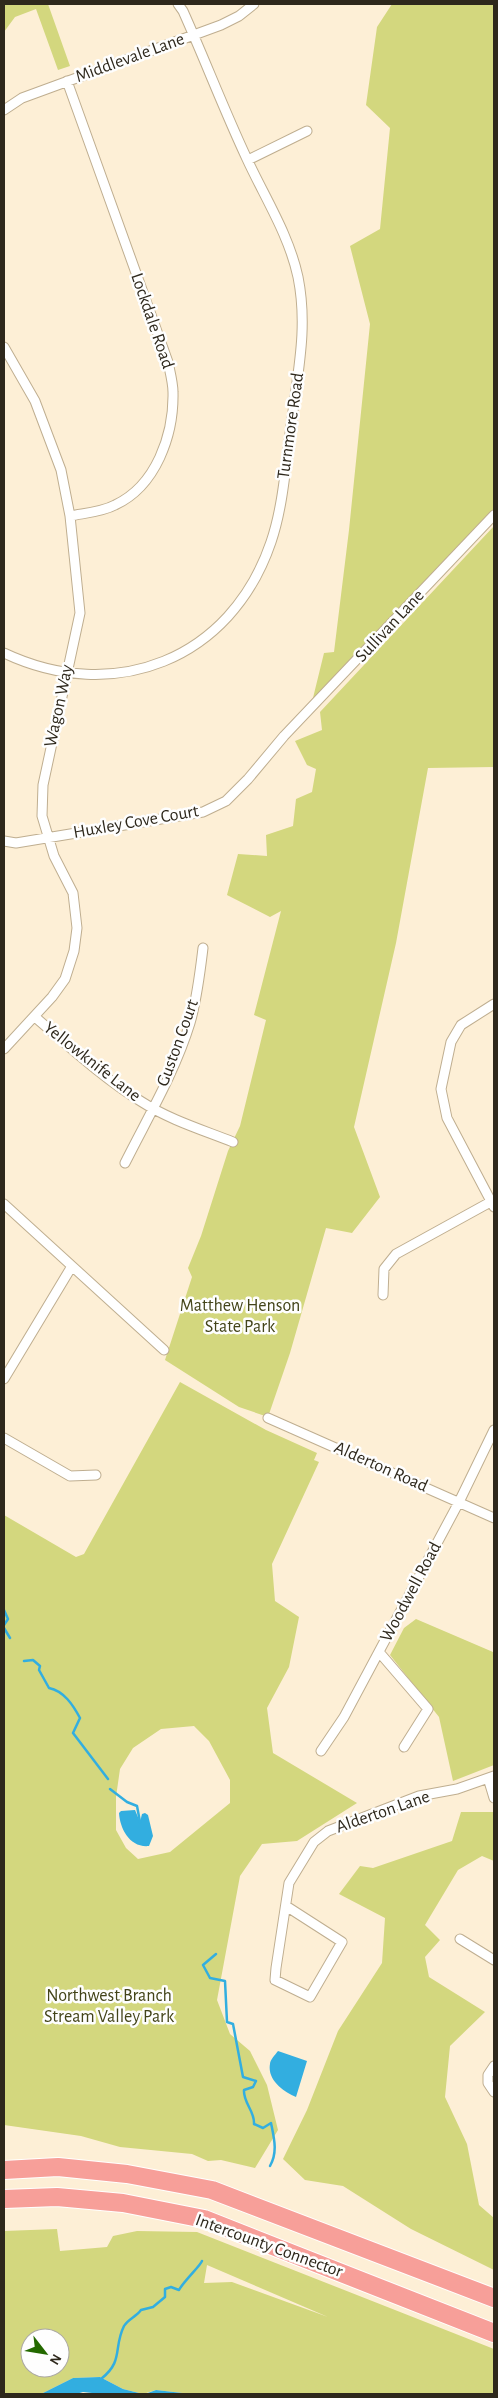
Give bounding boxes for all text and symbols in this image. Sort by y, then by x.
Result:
street label: Middlevale Lane [73,30,187,86]
street label: Lockdale Road [127,271,177,371]
street label: Turnmore Road [275,372,307,480]
street label: Sullivan Lane [352,586,428,666]
street label: Wagon Way [41,663,77,749]
street label: Huxley Cove Court [72,802,200,842]
street label: Guston Court [154,997,202,1089]
street label: Yellowknife Lane [40,1019,144,1105]
park label: Matthew Henson State Park [180,1297,300,1336]
street label: Alderton Road [331,1438,431,1496]
street label: Woodwell Road [377,1539,445,1645]
street label: Alderton Lane [334,1788,432,1836]
park label: Northwest Branch Stream Valley Park [44,1987,175,2026]
street label: Intercounty Connector [193,2211,345,2281]
north arrow [20,2328,70,2378]
text: N [47,2351,64,2367]

